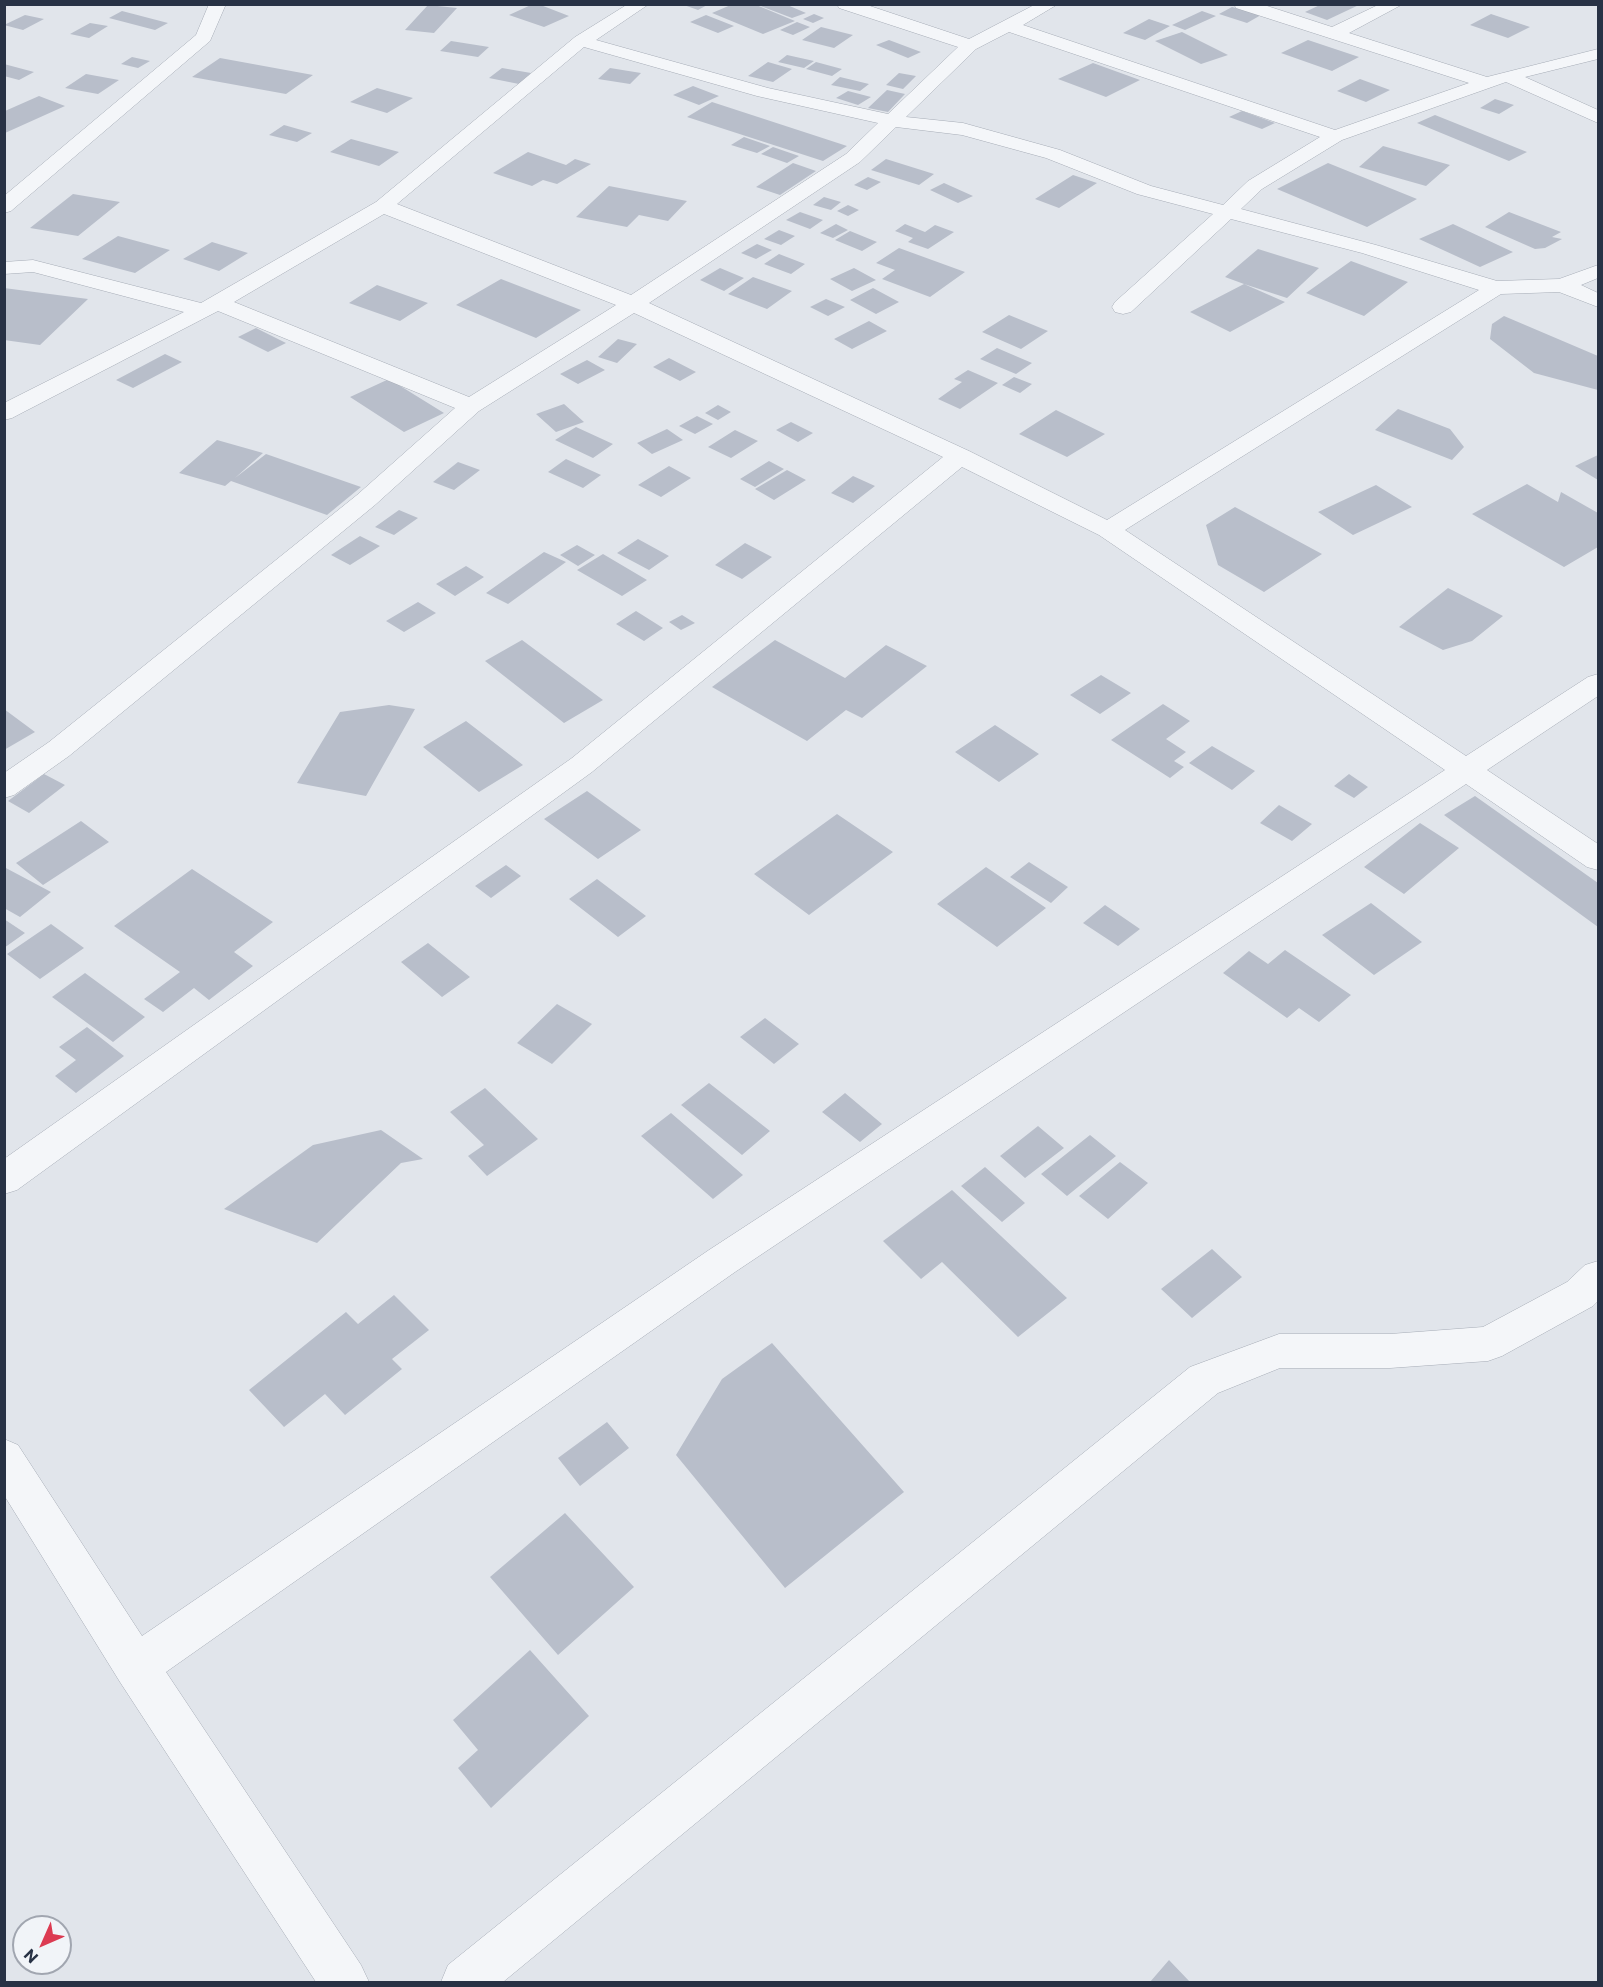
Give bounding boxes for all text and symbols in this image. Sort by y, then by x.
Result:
north arrow [12,1915,72,1975]
text: N [19,1946,41,1968]

